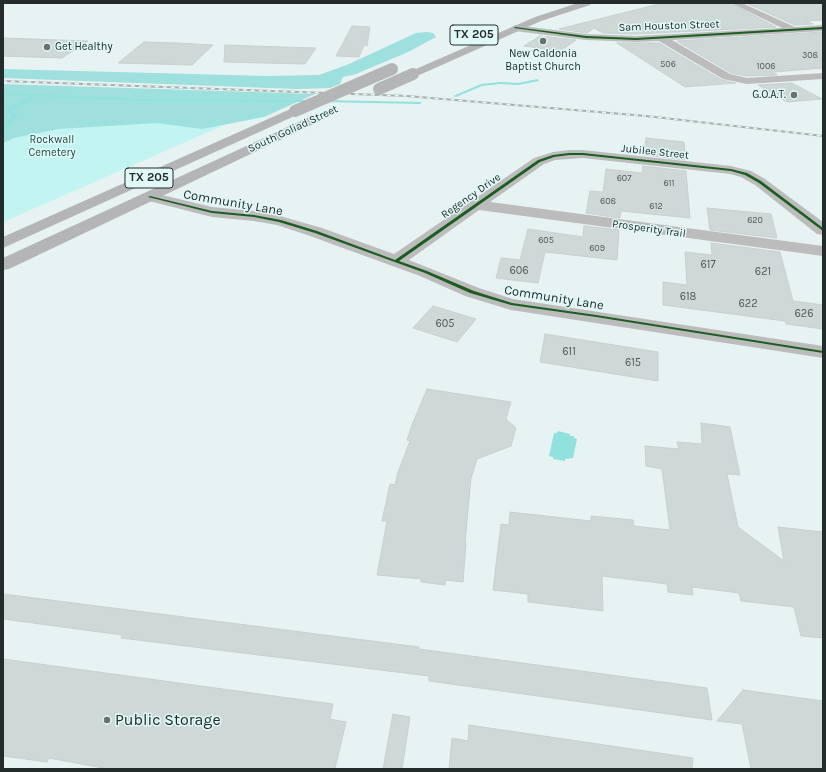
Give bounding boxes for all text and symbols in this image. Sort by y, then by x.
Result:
street label: Sam Houston Street [618,18,720,34]
road number: TX 205 [450,25,498,45]
marker: New Caldonia Baptist Church [538,36,548,46]
place label: Get Healthy [55,40,113,54]
marker: Get Healthy [42,42,52,52]
place label: New Caldonia Baptist Church [505,47,581,73]
house number: 308 [802,50,818,60]
house number: 506 [660,59,676,69]
house number: 1006 [757,61,775,71]
place label: G.O.A.T. [752,88,786,102]
marker: G.O.A.T. [789,90,799,100]
street label: South Goliad Street [246,102,340,156]
park label: Rockwall Cemetery [28,133,76,159]
street label: Jubilee Street [620,142,690,162]
road number: TX 205 [125,168,173,188]
street label: Regency Drive [439,171,503,221]
house number: 607 [617,173,631,183]
house number: 611 [663,178,675,188]
street label: Community Lane [182,187,284,219]
house number: 608 [600,196,616,206]
house number: 612 [649,201,663,211]
house number: 620 [747,215,763,225]
street label: Prosperity Trail [611,217,687,241]
house number: 605 [538,235,554,245]
house number: 609 [589,243,605,253]
house number: 617 [700,258,716,272]
house number: 606 [509,264,529,278]
house number: 621 [755,265,771,279]
street label: Community Lane [503,282,605,314]
house number: 618 [680,290,696,304]
house number: 622 [738,297,758,311]
house number: 626 [795,307,813,321]
house number: 605 [435,317,455,331]
house number: 611 [562,345,576,359]
house number: 615 [625,356,641,370]
place label: Public Storage [115,710,221,730]
marker: Public Storage [102,715,112,725]

